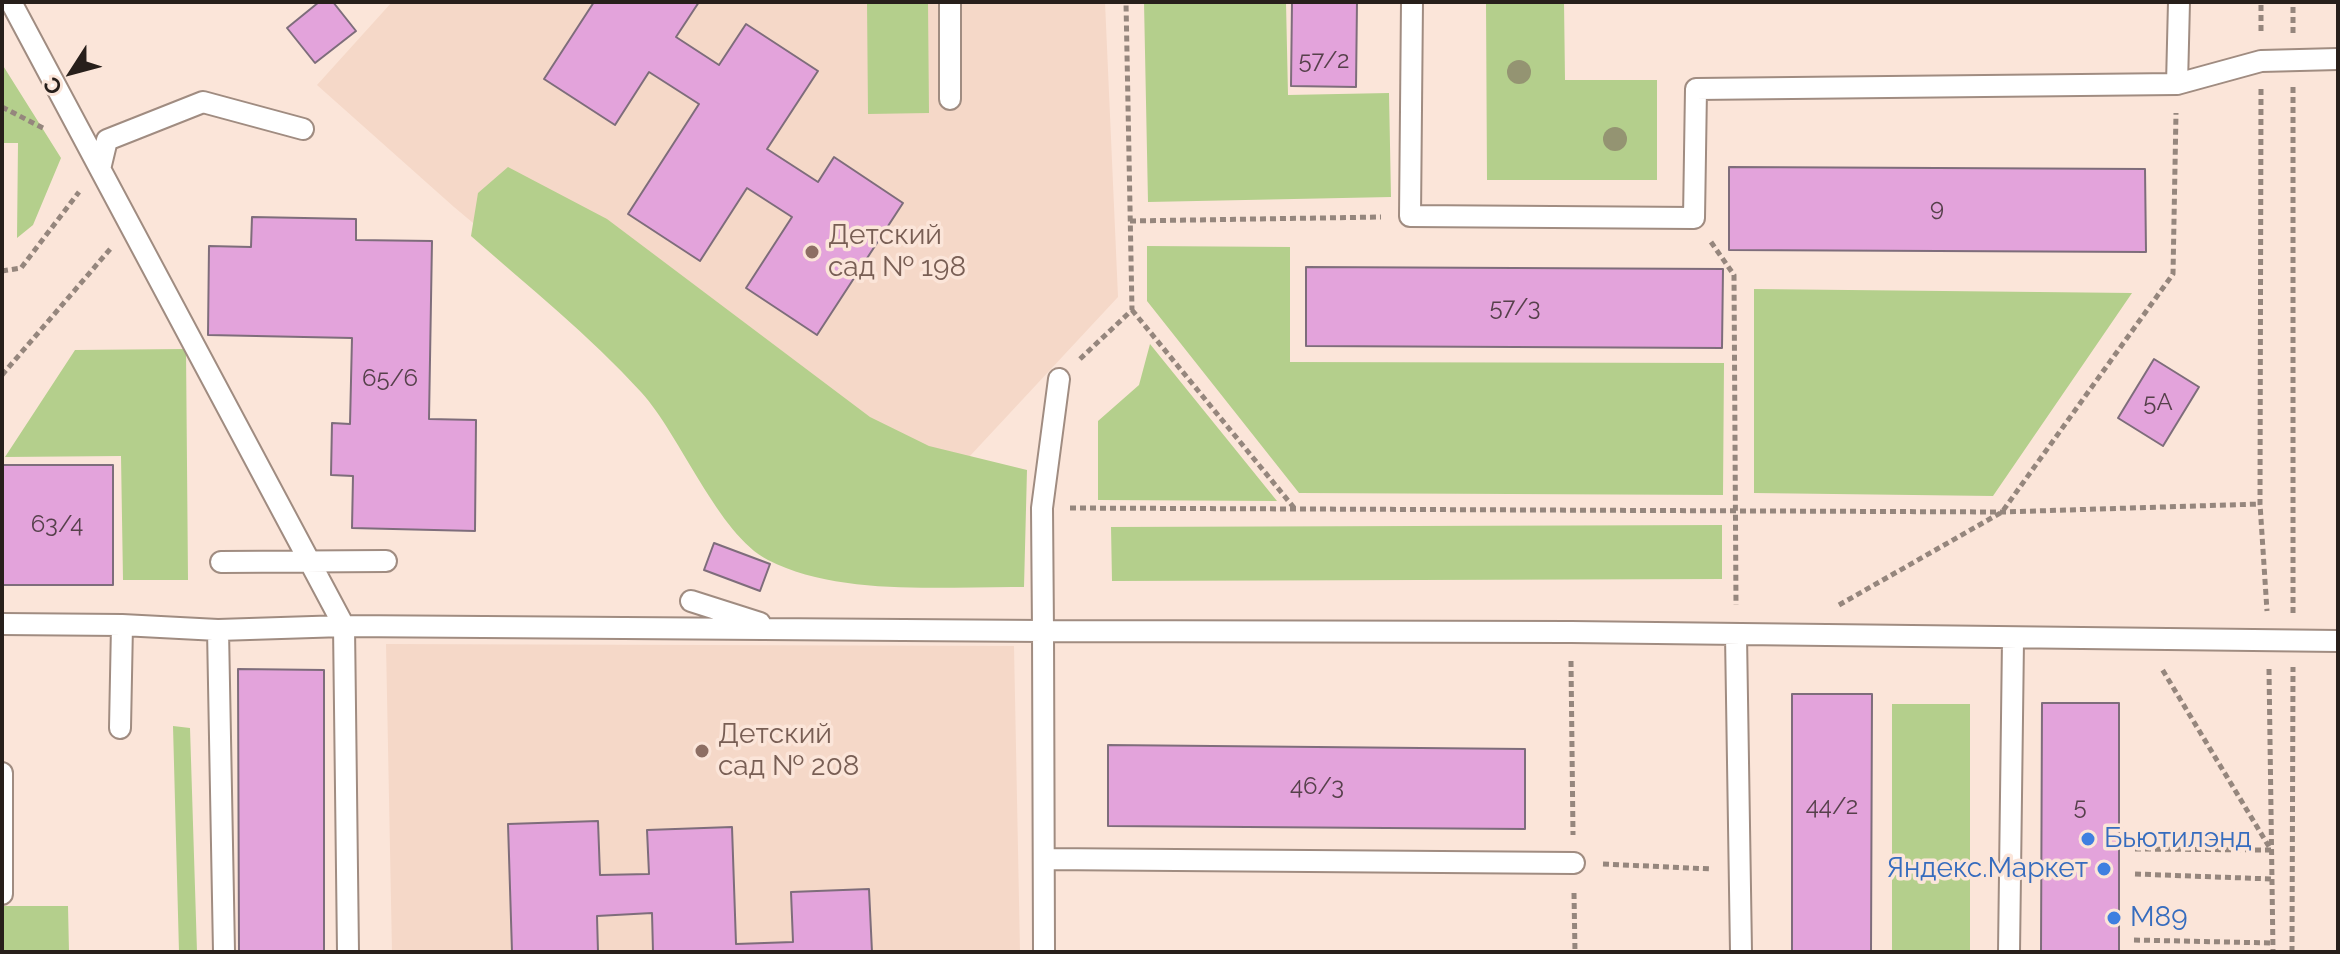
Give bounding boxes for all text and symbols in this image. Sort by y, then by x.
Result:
north arrow [32,32,112,112]
house number: 57/2 [1299,47,1349,75]
text: С [38,72,68,100]
house number: 9 [1930,195,1944,223]
place label: Детский сад № 198 [828,219,966,285]
marker: Детский сад № 198 [803,243,821,261]
house number: 57/3 [1489,294,1541,322]
house number: 65/6 [362,365,418,393]
house number: 5А [2143,389,2173,417]
house number: 63/4 [31,511,83,539]
place label: Детский сад № 208 [718,718,859,784]
marker: Детский сад № 208 [693,742,711,760]
house number: 46/3 [1290,773,1344,801]
house number: 44/2 [1806,793,1858,821]
house number: 5 [2073,793,2087,821]
place label: Бьютилэнд [2104,822,2252,856]
marker: Бьютилэнд [2079,830,2097,848]
place label: Яндекс.Маркет [1886,852,2088,886]
marker: Яндекс.Маркет [2095,860,2113,878]
place label: М89 [2130,901,2188,935]
marker: М89 [2105,909,2123,927]

